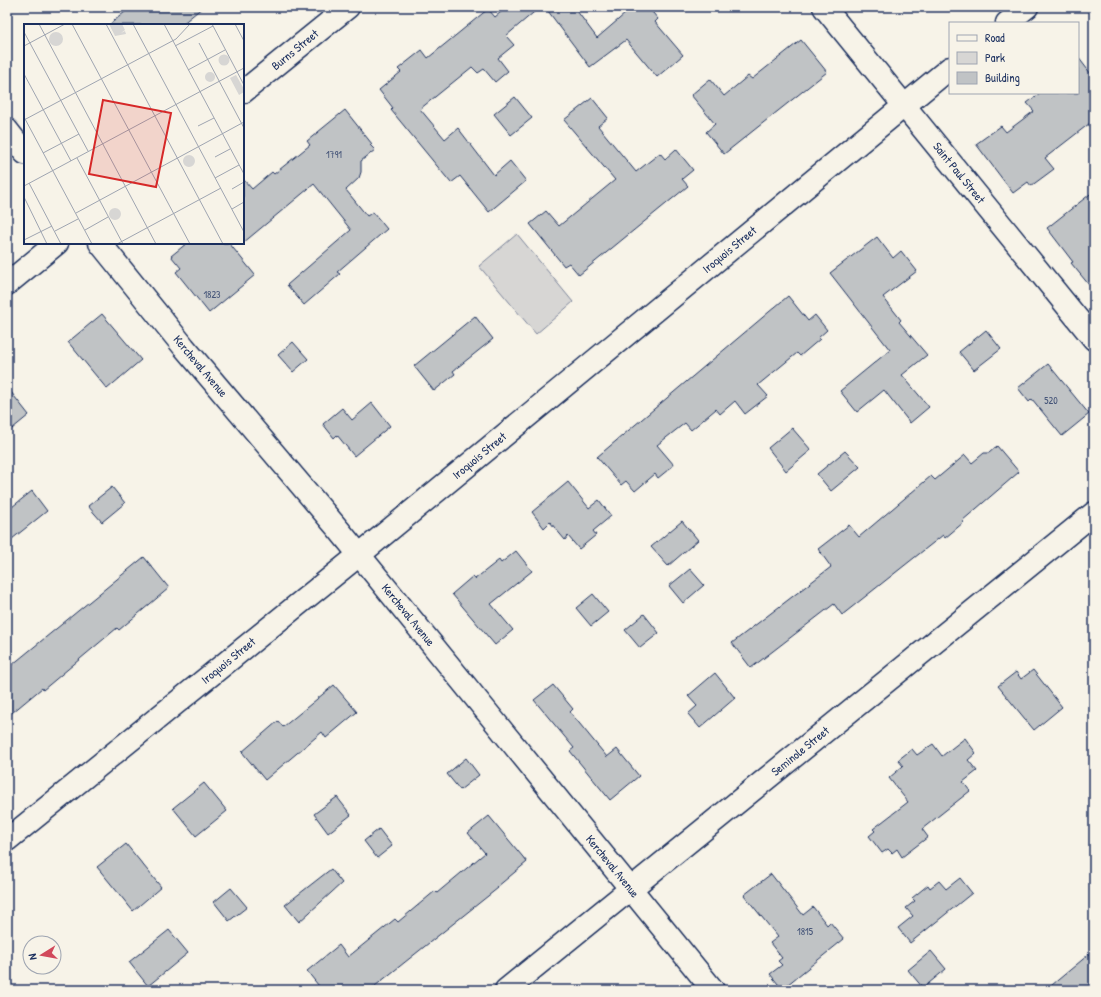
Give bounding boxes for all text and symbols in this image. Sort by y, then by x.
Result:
legend [949,22,1079,94]
inset map [24,24,244,244]
street label: Burns Street [268,25,323,74]
text: Road [985,29,1005,46]
text: Park [985,49,1005,66]
text: Building [985,69,1020,86]
street label: Saint Paul Street [929,138,990,208]
house number: 1791 [326,148,342,161]
street label: Iroquois Street [698,221,761,277]
house number: 1823 [203,288,221,301]
street label: Kercheval Avenue [170,331,232,401]
house number: 520 [1044,394,1058,407]
street label: Iroquois Street [448,427,511,483]
street label: Kercheval Avenue [378,580,439,650]
street label: Iroquois Street [197,632,260,688]
street label: Seminole Street [767,722,833,780]
street label: Kercheval Avenue [582,831,644,901]
house number: 1815 [797,925,814,938]
north arrow [22,935,62,975]
text: N [25,953,40,961]

